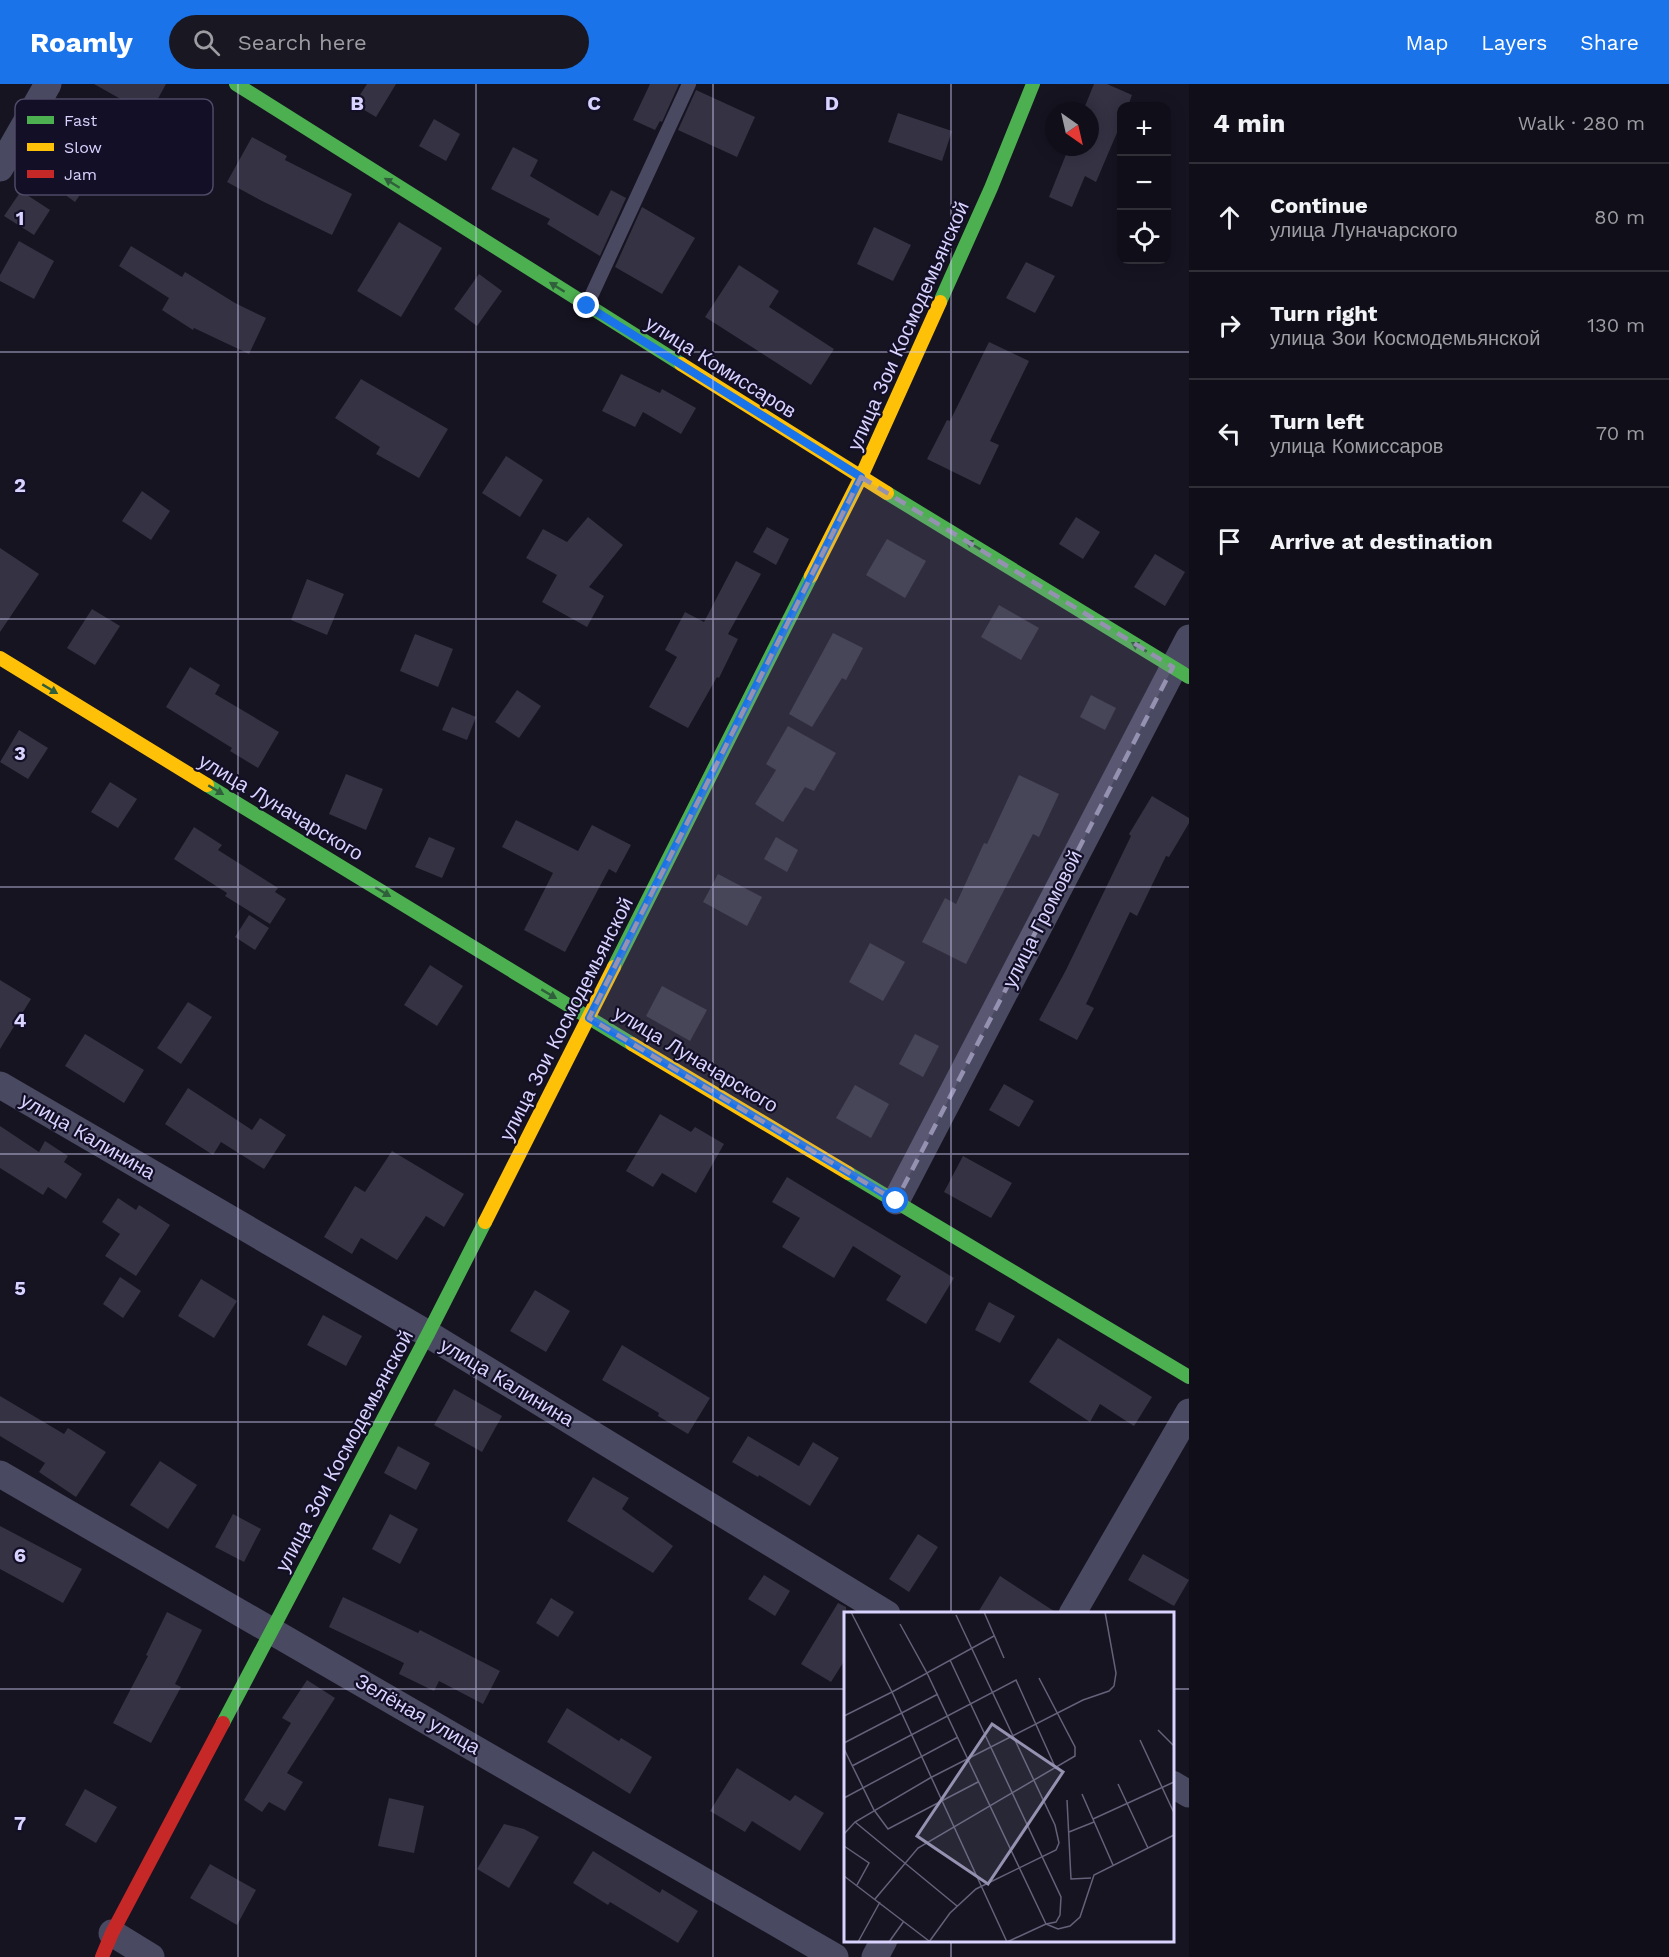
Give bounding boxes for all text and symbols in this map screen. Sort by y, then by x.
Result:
search box [169,15,589,69]
text: Roamly [30,26,133,59]
icon: search [190,26,223,59]
text: Search here [238,30,367,55]
text: Map [1405,30,1448,55]
text: Layers [1481,30,1547,55]
text: Share [1580,30,1639,55]
text: B [350,91,364,115]
text: C [587,91,601,115]
text: D [825,91,839,115]
legend [15,99,213,195]
north arrow [1045,102,1099,156]
map controls [1117,102,1171,264]
button: + [1117,102,1171,156]
text: 4 min [1213,108,1285,138]
text: Fast [64,111,97,130]
text: Walk · 280 m [1518,111,1645,135]
text: Slow [64,138,102,157]
button: − [1117,156,1171,210]
text: Jam [64,165,97,184]
one-way arrow [384,177,401,188]
text: Continue [1270,193,1368,218]
street label: улица Зои Космодемьянской [842,198,974,454]
icon: ahead [1213,201,1246,234]
text: 80 m [1594,205,1645,229]
text: 1 [16,206,24,230]
button: locate [1117,210,1171,264]
text: улица Луначарского [1270,218,1458,242]
one-way arrow [549,281,565,292]
route end [573,292,599,318]
text: Turn right [1270,301,1377,326]
icon: right [1213,309,1246,342]
street label: улица Комиссаров [641,311,801,423]
text: 130 m [1587,313,1645,337]
text: улица Зои Космодемьянской [1270,326,1540,350]
text: Turn left [1270,409,1364,434]
icon: left [1213,417,1246,450]
text: 70 m [1596,421,1645,445]
text: улица Комиссаров [1270,434,1444,458]
text: 2 [14,473,26,497]
icon: arrive [1213,525,1246,558]
text: Arrive at destination [1270,529,1493,554]
one-way arrow [964,540,981,550]
one-way arrow [1131,641,1147,652]
one-way arrow [42,683,58,694]
text: 3 [14,741,26,765]
street label: улица Луначарского [194,748,368,866]
one-way arrow [208,785,224,796]
street label: улица Громовой [997,846,1087,992]
one-way arrow [375,886,391,897]
street label: улица Зои Космодемьянской [494,893,638,1145]
one-way arrow [541,988,557,999]
street label: улица Луначарского [609,1000,783,1118]
text: 4 [14,1008,27,1032]
street label: улица Калинина [16,1088,160,1185]
route start [882,1187,908,1213]
text: 5 [14,1276,26,1300]
street label: улица Зои Космодемьянской [270,1326,418,1576]
street label: улица Калинина [436,1333,579,1432]
text: 6 [14,1543,26,1567]
inset map [844,1612,1174,1942]
street label: Зелёная улица [351,1669,485,1760]
text: 7 [14,1811,26,1835]

